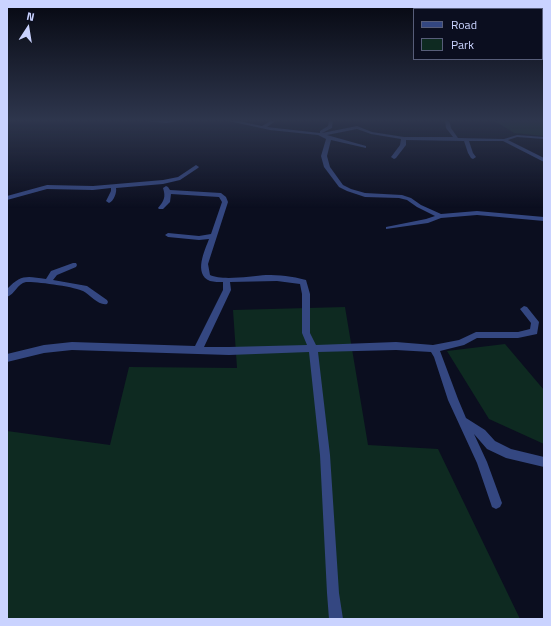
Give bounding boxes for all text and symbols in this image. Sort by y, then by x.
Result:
north arrow [8,8,48,48]
text: N [25,8,36,25]
legend [413,8,543,60]
text: Road [451,15,477,34]
text: Park [451,35,474,54]

